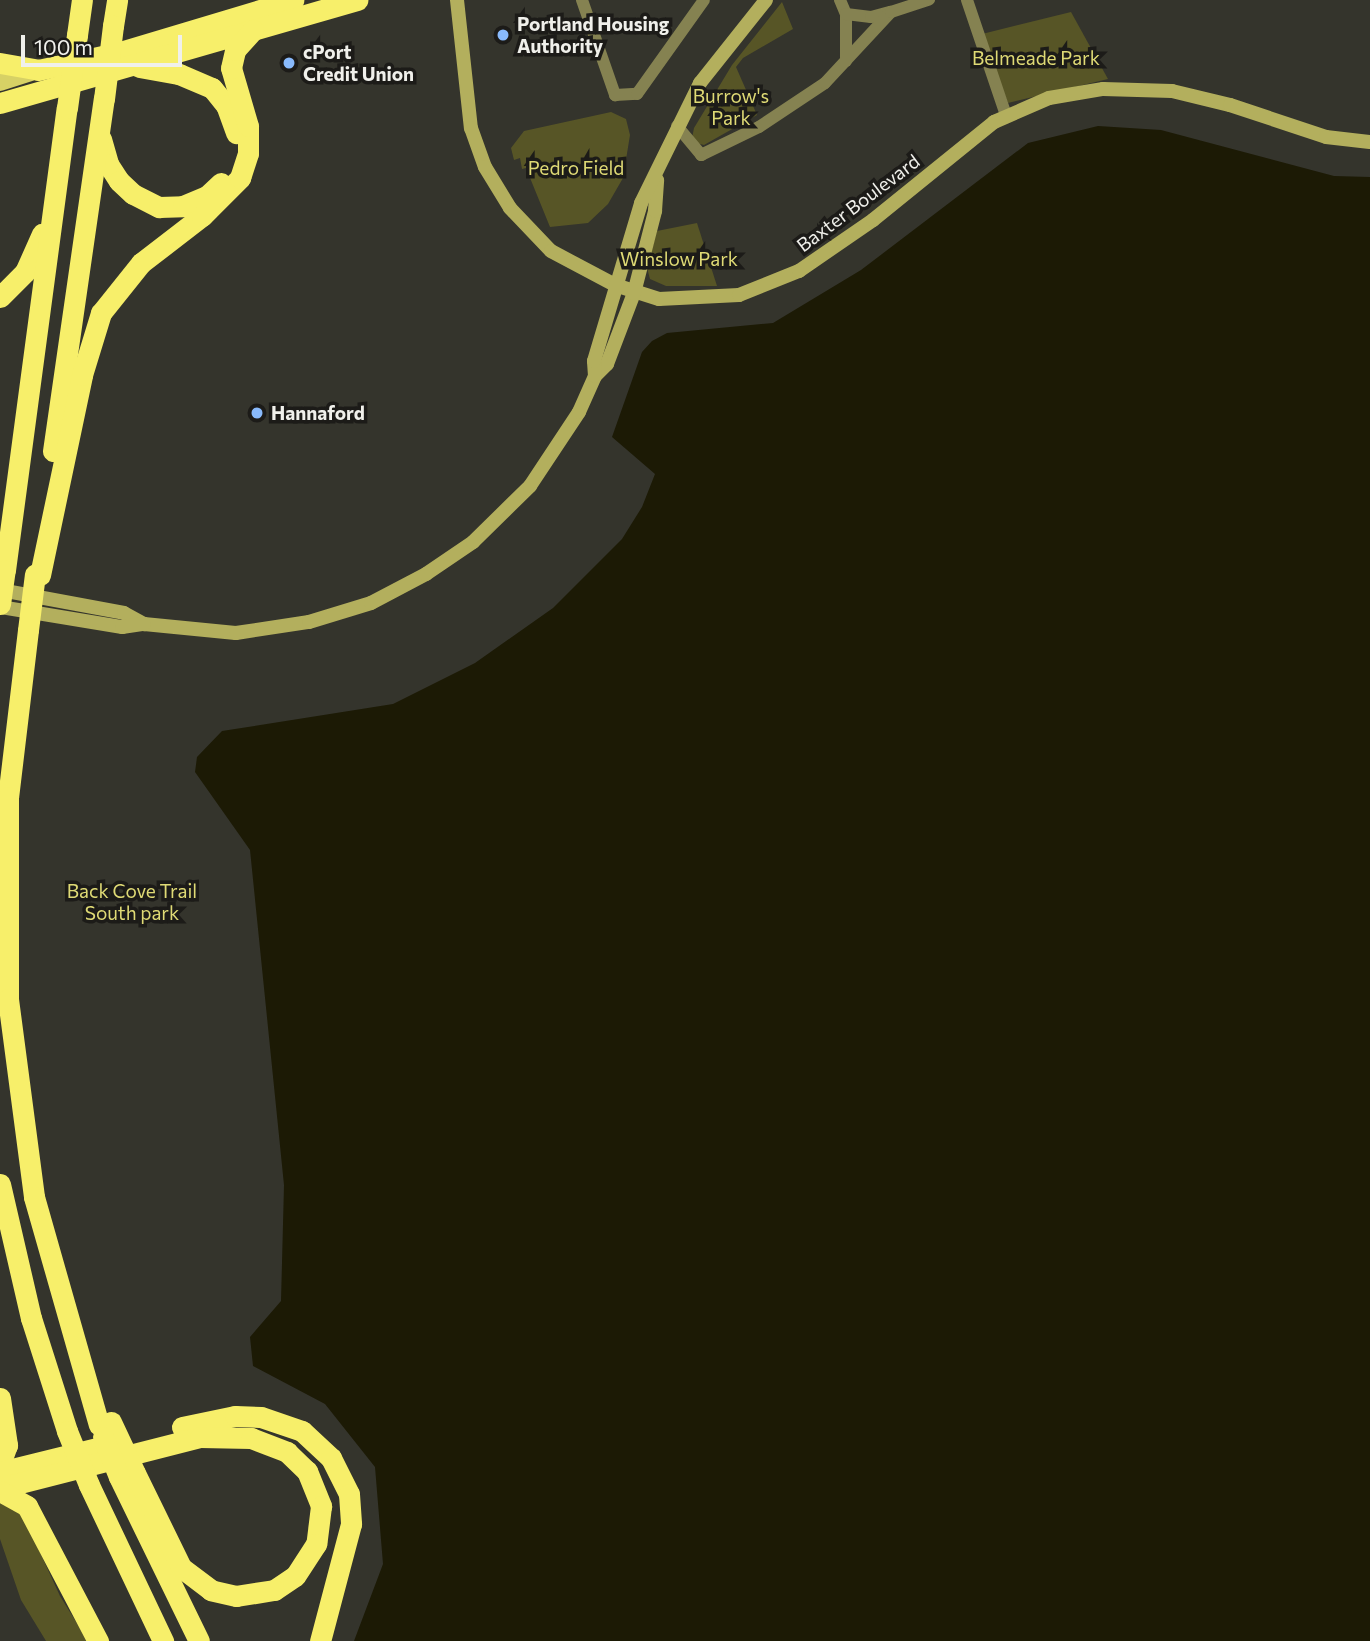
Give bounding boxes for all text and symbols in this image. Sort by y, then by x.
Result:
place label: Portland Housing Authority [517,13,669,57]
scale bar [24,21,186,65]
marker: Portland Housing Authority [495,27,511,43]
text: 100 m [34,34,93,59]
place label: cPort Credit Union [303,41,414,85]
park label: Belmeade Park [972,47,1100,69]
marker: cPort Credit Union [281,55,297,71]
park label: Burrow's Park [693,85,769,129]
street label: Baxter Boulevard [792,149,924,257]
park label: Pedro Field [528,157,624,179]
park label: Winslow Park [620,248,738,270]
place label: Hannaford [271,402,365,424]
marker: Hannaford [249,405,265,421]
park label: Back Cove Trail South park [67,880,197,924]

